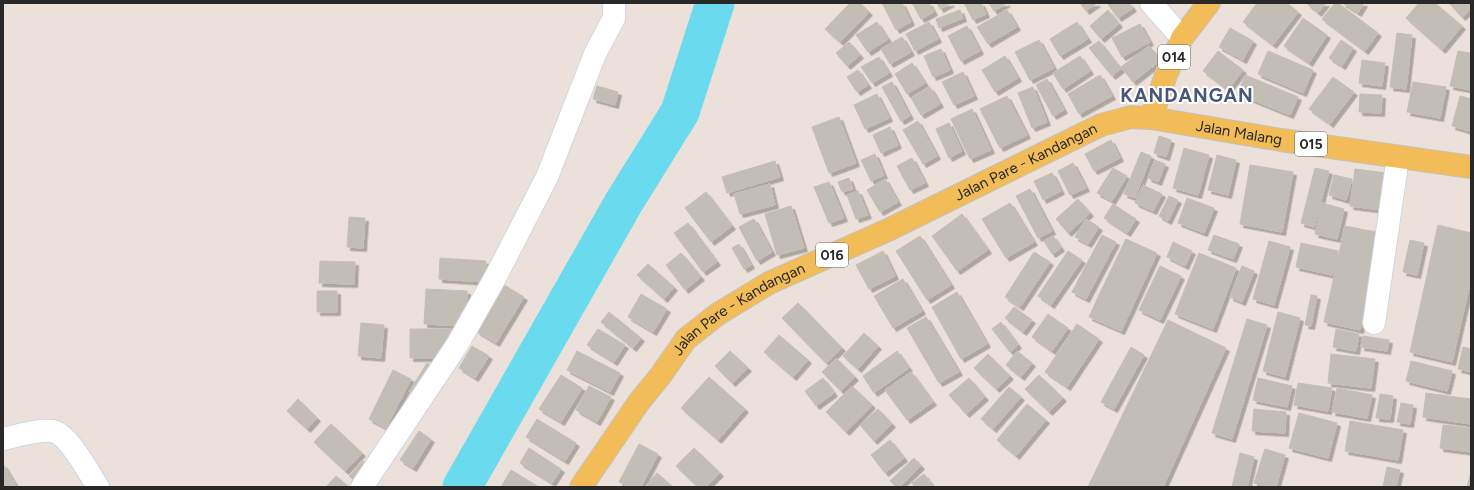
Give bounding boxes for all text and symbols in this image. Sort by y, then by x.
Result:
road number: 014 [1158,45,1190,69]
district label: KANDANGAN [1120,84,1254,107]
street label: Jalan Malang [1195,117,1283,149]
street label: Jalan Pare - Kandangan [952,119,1100,205]
road number: 015 [1295,132,1327,156]
road number: 016 [816,243,848,267]
street label: Jalan Pare - Kandangan [668,259,808,359]

